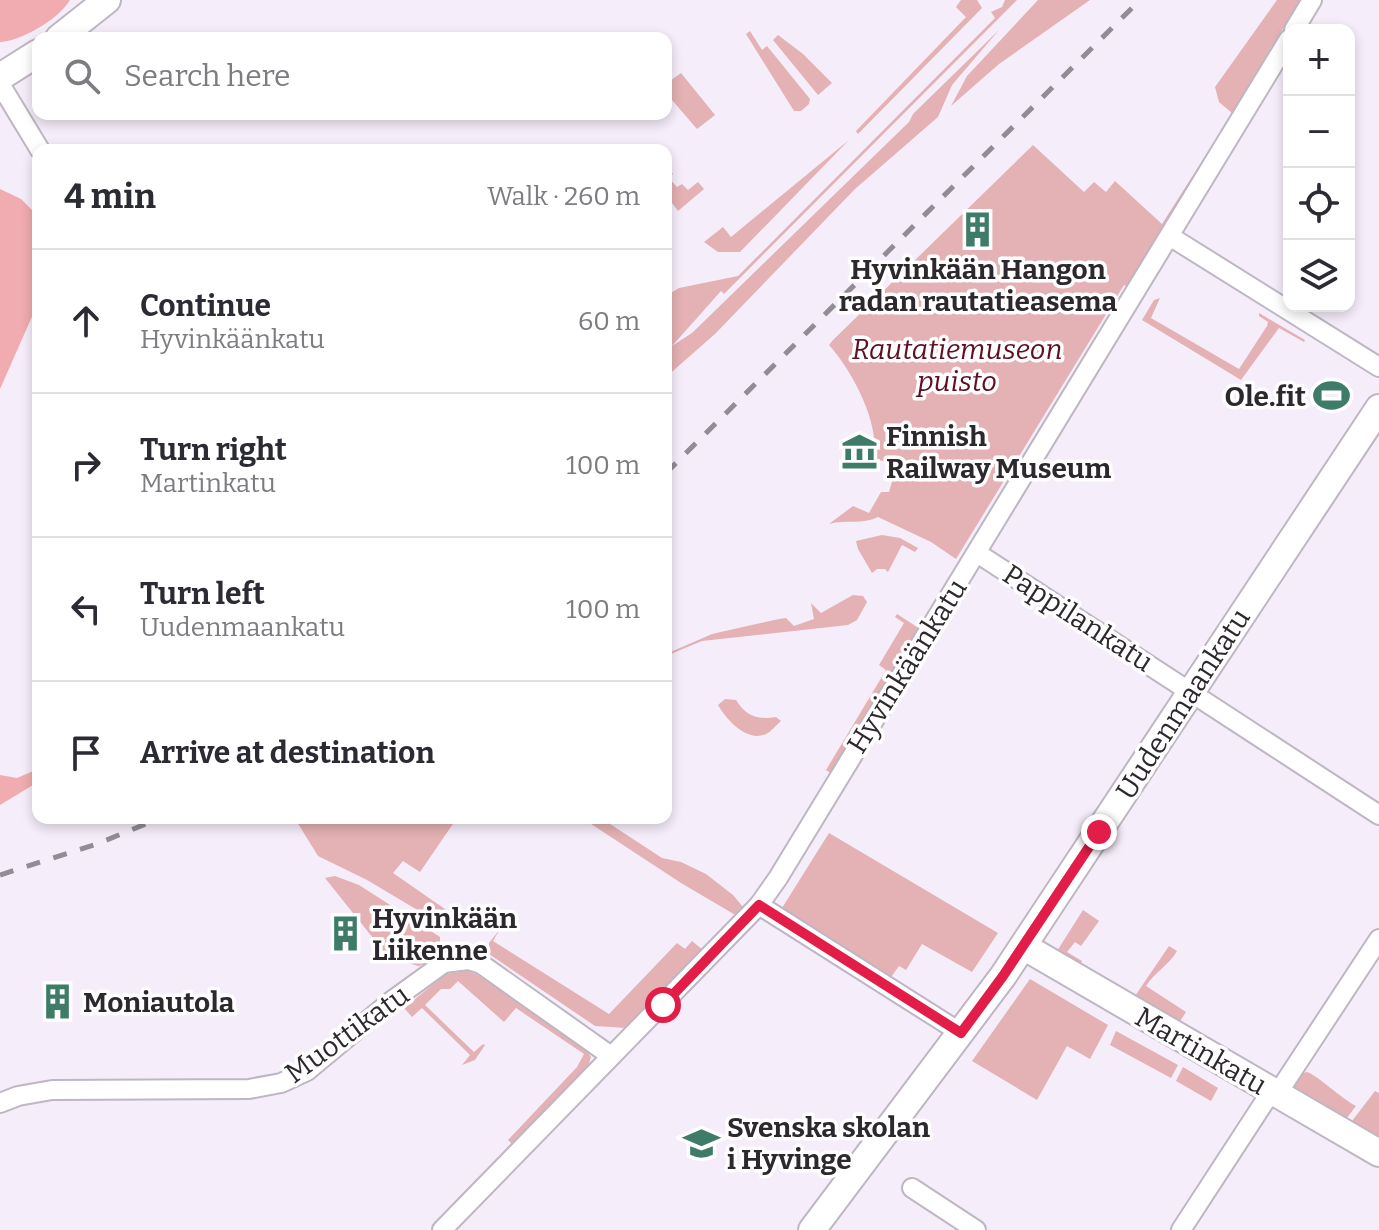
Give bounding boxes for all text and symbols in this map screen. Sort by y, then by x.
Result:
map controls [1283,24,1355,312]
button: + [1283,24,1355,96]
search box [32,32,672,120]
icon: search [60,54,104,98]
text: Search here [124,58,291,94]
button: − [1283,96,1355,168]
button: locate [1283,168,1355,240]
text: 4 min [64,176,156,217]
text: Walk · 260 m [487,181,640,212]
building icon: Hyvinkään Hangon radan rautatieasema [959,210,997,248]
button: layers [1283,240,1355,312]
place label: Hyvinkään Hangon radan rautatieasema [839,253,1118,318]
text: Continue [140,288,271,324]
icon: ahead [64,299,108,343]
text: 60 m [578,306,640,337]
text: Hyvinkäänkatu [140,324,325,355]
park label: Rautatiemuseon puisto [852,333,1062,398]
sports icon: Ole.fit [1313,377,1351,415]
place label: Ole.fit [1225,380,1306,413]
place label: Finnish Railway Museum [886,420,1112,485]
text: Turn right [140,432,287,468]
museum icon: Finnish Railway Museum [841,433,879,471]
icon: right [64,443,108,487]
text: 100 m [566,450,640,481]
text: Martinkatu [140,468,276,499]
street label: Pappilankatu [997,557,1159,679]
street label: Hyvinkäänkatu [840,573,974,759]
text: Turn left [140,576,265,612]
icon: left [64,587,108,631]
text: 100 m [566,594,640,625]
street label: Uudenmaankatu [1109,603,1257,805]
text: Uudenmaankatu [140,612,345,643]
icon: arrive [64,731,108,775]
text: Arrive at destination [140,735,435,771]
route end [1081,814,1117,850]
place label: Hyvinkään Liikenne [372,902,517,967]
building icon: Hyvinkään Liikenne [327,915,365,953]
street label: Muottikatu [279,978,415,1090]
building icon: Moniautola [38,983,76,1021]
place label: Moniautola [83,986,235,1019]
route start [645,987,681,1023]
street label: Martinkatu [1129,1000,1273,1102]
place label: Svenska skolan i Hyvinge [727,1111,930,1176]
school or university icon: Svenska skolan i Hyvinge [682,1124,720,1162]

